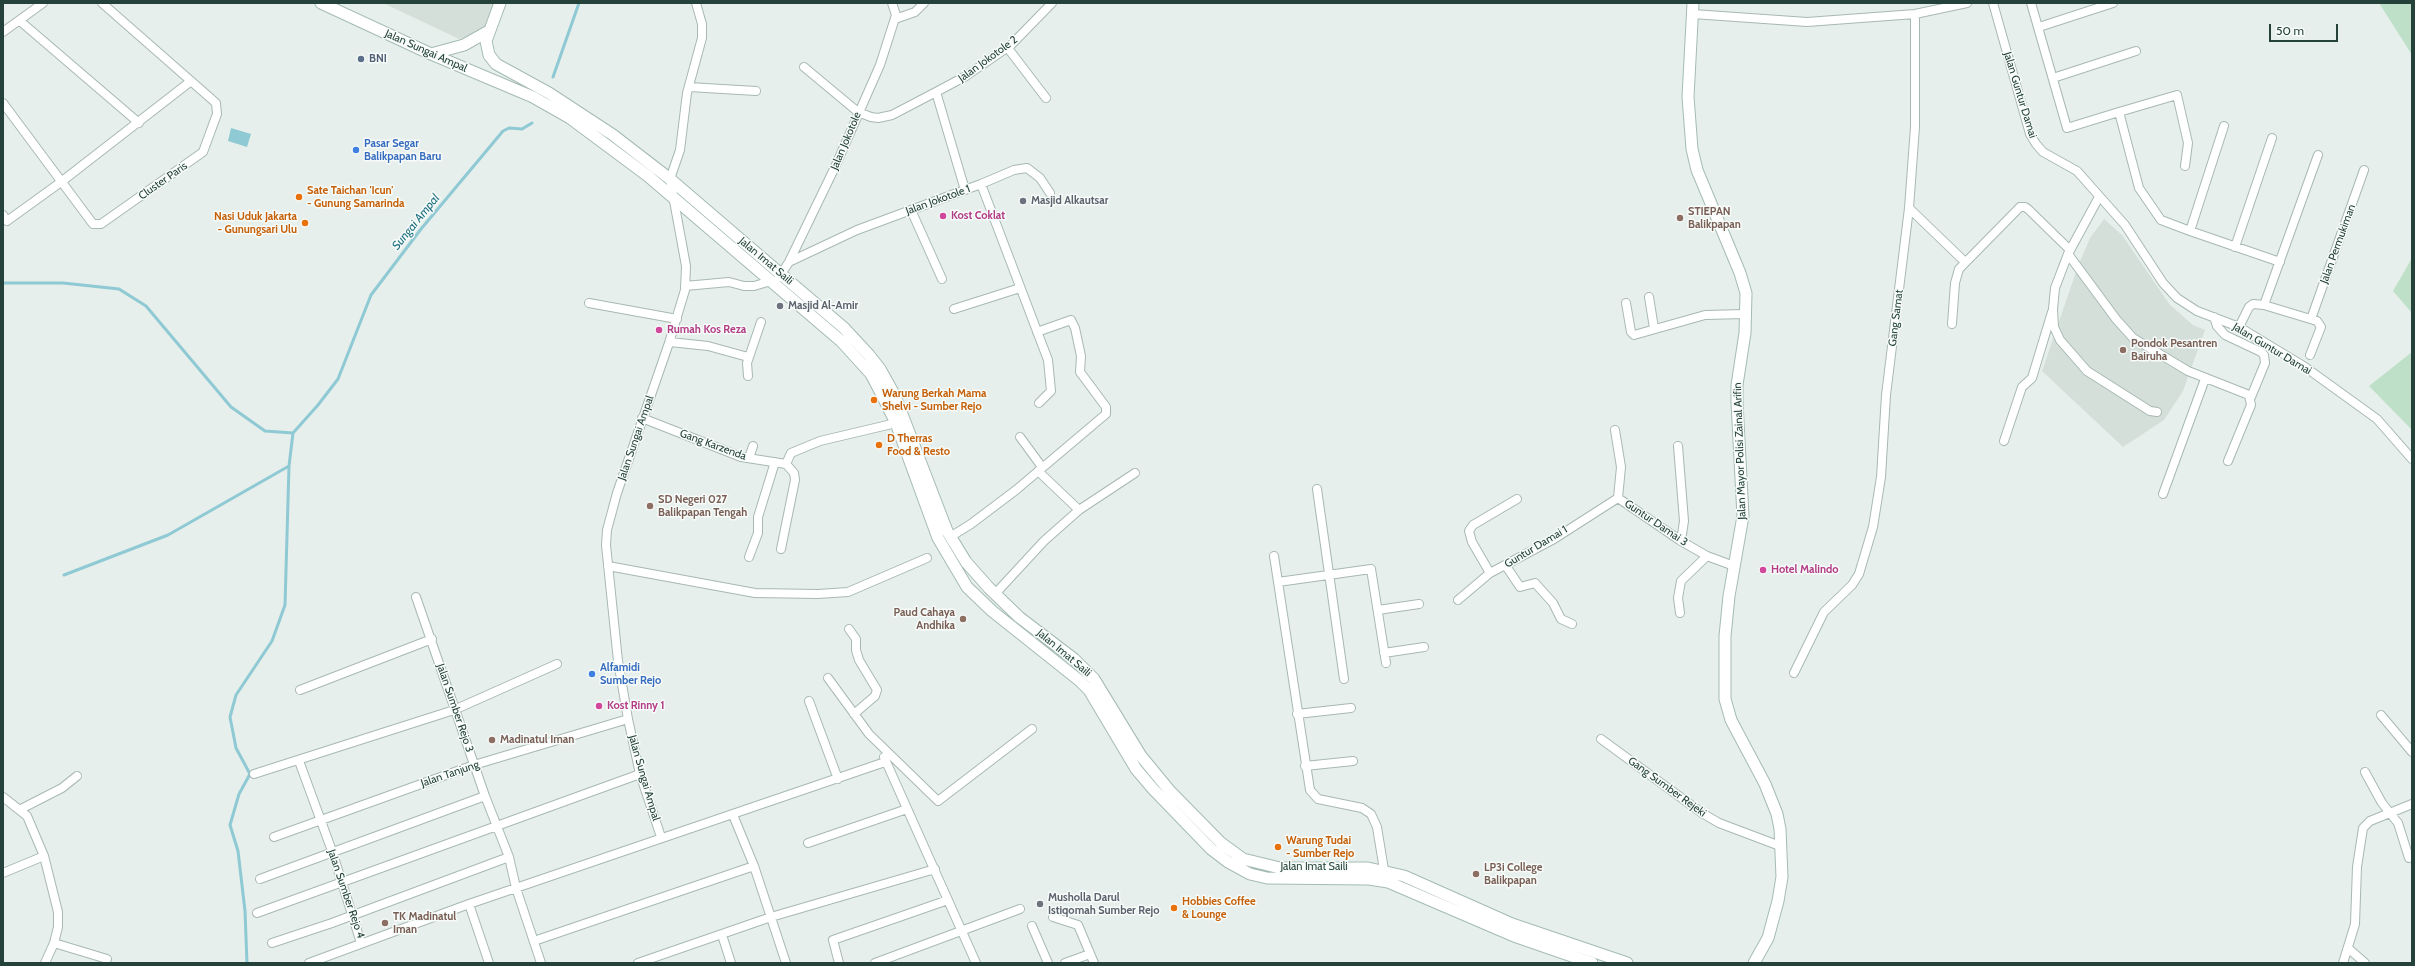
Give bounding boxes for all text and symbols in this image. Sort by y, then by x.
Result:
scale bar [2271,16,2340,42]
text: 50 m [2276,23,2304,38]
street label: Jalan Sungai Ampal [383,27,469,75]
street label: Jalan Jokotole 2 [956,33,1020,85]
street label: Jalan Guntur Damai [2001,50,2039,140]
place label: BNI [369,52,387,66]
marker: BNI [356,54,366,64]
street label: Jalan Jokotole [828,110,864,172]
place label: Pasar Segar Balikpapan Baru [364,137,441,163]
marker: Pasar Segar Balikpapan Baru [351,145,361,155]
street label: Cluster Paris [136,159,190,203]
street label: Jalan Jokotole 1 [904,182,972,218]
place label: Sate Taichan 'Icun' - Gunung Samarinda [307,184,405,210]
water label: Sungai Ampal [389,191,443,253]
marker: Sate Taichan 'Icun' - Gunung Samarinda [294,192,304,202]
place label: Masjid Alkautsar [1031,194,1108,208]
marker: Masjid Alkautsar [1018,196,1028,206]
street label: Jalan Permukiman [2318,203,2358,285]
place label: STIEPAN Balikpapan [1688,205,1741,231]
place label: Kost Coklat [951,209,1005,223]
place label: Nasi Uduk Jakarta - Gunungsari Ulu [214,210,297,236]
marker: Kost Coklat [938,211,948,221]
marker: STIEPAN Balikpapan [1675,213,1685,223]
marker: Nasi Uduk Jakarta - Gunungsari Ulu [300,218,310,228]
street label: Jalan Imat Saili [736,234,796,288]
street label: Gang Samat [1886,289,1906,347]
place label: Masjid Al-Amir [788,299,858,313]
marker: Masjid Al-Amir [775,301,785,311]
street label: Jalan Guntur Damai [2230,320,2314,378]
place label: Rumah Kos Reza [667,323,746,337]
marker: Rumah Kos Reza [654,325,664,335]
place label: Pondok Pesantren Bairuha [2131,337,2217,363]
marker: Pondok Pesantren Bairuha [2118,345,2128,355]
street label: Jalan Mayor Polisi Zainal Arifin [1731,382,1749,520]
place label: Warung Berkah Mama Shelvi - Sumber Rejo [882,387,987,413]
street label: Jalan Sungai Ampal [615,394,657,482]
marker: Warung Berkah Mama Shelvi - Sumber Rejo [869,395,879,405]
street label: Gang Karzenda [678,427,748,463]
place label: D Therras Food & Resto [887,432,950,458]
marker: D Therras Food & Resto [874,440,884,450]
place label: SD Negeri 027 Balikpapan Tengah [658,493,747,519]
street label: Guntur Damai 3 [1622,497,1690,549]
marker: SD Negeri 027 Balikpapan Tengah [645,501,655,511]
street label: Guntur Damai 1 [1502,523,1570,571]
place label: Hotel Malindo [1771,563,1839,577]
marker: Hotel Malindo [1758,565,1768,575]
place label: Paud Cahaya Andhika [894,606,955,632]
marker: Paud Cahaya Andhika [958,614,968,624]
street label: Jalan Imat Saili [1034,626,1094,680]
place label: Alfamidi Sumber Rejo [600,661,661,687]
street label: Jalan Sumber Rejo 3 [434,662,476,754]
marker: Alfamidi Sumber Rejo [587,669,597,679]
place label: Kost Rinny 1 [607,699,665,713]
marker: Kost Rinny 1 [594,701,604,711]
place label: Madinatul Iman [500,733,574,747]
street label: Jalan Sungai Ampal [625,734,663,822]
marker: Madinatul Iman [487,735,497,745]
street label: Gang Sumber Rejeki [1625,754,1709,820]
street label: Jalan Tanjung [419,758,481,790]
place label: Warung Tudai - Sumber Rejo [1286,834,1354,860]
marker: Warung Tudai - Sumber Rejo [1273,842,1283,852]
street label: Jalan Sumber Rejo 4 [325,848,367,940]
street label: Jalan Imat Saili [1280,860,1348,874]
place label: LP3i College Balikpapan [1484,861,1542,887]
marker: LP3i College Balikpapan [1471,869,1481,879]
place label: Musholla Darul Istiqomah Sumber Rejo [1048,891,1159,917]
place label: Hobbies Coffee & Lounge [1182,895,1256,921]
marker: Musholla Darul Istiqomah Sumber Rejo [1035,899,1045,909]
marker: Hobbies Coffee & Lounge [1169,903,1179,913]
place label: TK Madinatul Iman [393,910,456,936]
marker: TK Madinatul Iman [380,918,390,928]

